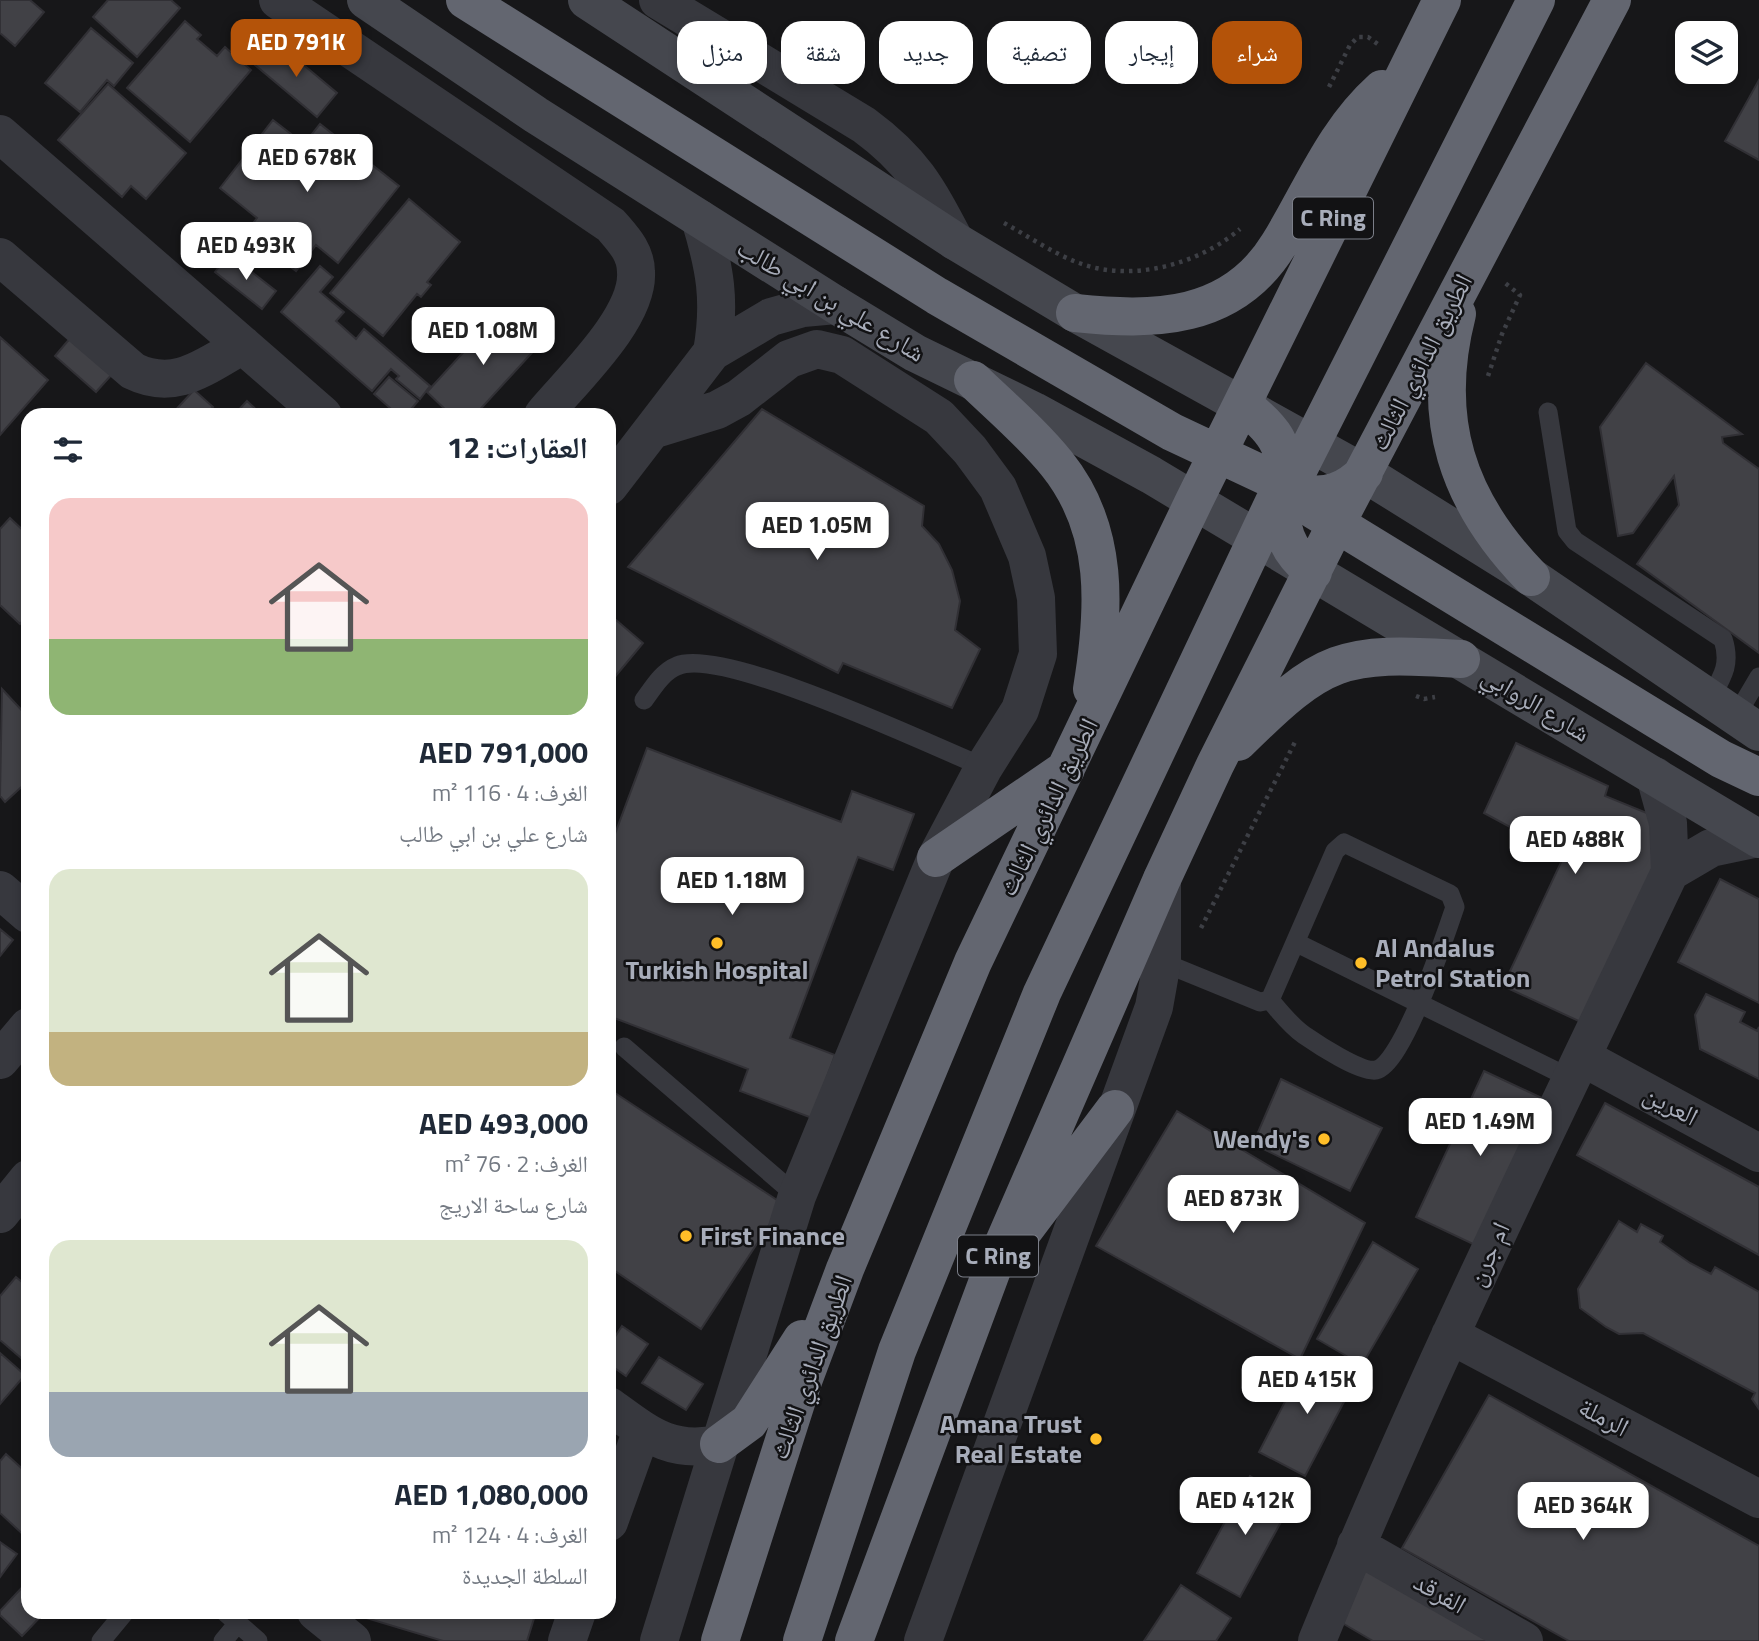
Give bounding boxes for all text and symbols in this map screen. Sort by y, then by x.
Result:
pin: AED 791K [224,20,368,79]
chip: منزل [677,21,767,84]
chip: شقة [781,21,865,84]
chip: جديد [879,21,973,84]
chip: تصفية [987,21,1091,84]
chip: إيجار [1105,21,1198,84]
chip: شراء [1212,21,1302,84]
map controls [1675,21,1738,84]
button: layers [1675,21,1738,84]
text: AED 791K [247,24,345,59]
pin: AED 678K [235,134,379,194]
text: AED 678K [258,139,356,174]
road number: C Ring [1293,198,1373,238]
pin: AED 493K [174,222,318,282]
text: AED 493K [197,227,295,262]
street label: شارع علي بن ابي طالب [729,228,933,373]
street label: الطريق الدائري الثالث [1359,267,1483,458]
pin: AED 1.08M [403,308,563,367]
text: AED 1.08M [428,312,538,347]
text: العقارات: 12 [447,424,588,470]
icon: filters [49,431,87,469]
pin: AED 1.05M [737,503,897,562]
text: AED 1.05M [762,507,872,542]
icon: home [256,544,382,670]
street label: شارع الروابي [1474,656,1598,753]
street label: الطريق الدائري الثالث [988,711,1109,903]
text: AED 791,000 [419,729,588,775]
text: الغرف: 4 · 116 m² [432,775,588,810]
text: شارع علي بن ابي طالب [399,816,588,851]
pin: AED 488K [1503,816,1647,876]
text: AED 488K [1526,821,1624,856]
pin: AED 1.18M [652,858,812,917]
text: AED 1.18M [677,862,787,897]
icon: home [256,915,382,1041]
place label: Al Andalus Petrol Station [1375,928,1530,997]
marker: Turkish Hospital [709,935,725,951]
place label: Turkish Hospital [626,950,808,989]
marker: Al Andalus Petrol Station [1353,955,1369,971]
street label: العرين [1637,1074,1706,1135]
pin: AED 1.49M [1400,1098,1560,1158]
text: AED 493,000 [419,1100,588,1146]
text: AED 1.49M [1425,1103,1535,1138]
place label: Wendy's [1213,1119,1310,1158]
marker: Wendy's [1316,1131,1332,1147]
text: الغرف: 2 · 76 m² [445,1146,588,1181]
pin: AED 873K [1161,1176,1305,1235]
text: AED 873K [1184,1180,1282,1215]
text: شارع ساحة الاريج [439,1187,588,1222]
street label: ام جرن [1456,1215,1519,1292]
place label: First Finance [700,1216,845,1255]
marker: First Finance [678,1228,694,1244]
road number: C Ring [958,1236,1038,1276]
street label: الطريق الدائري الثالث [759,1269,864,1465]
icon: home [256,1286,382,1412]
pin: AED 415K [1235,1356,1379,1416]
text: AED 415K [1258,1361,1356,1396]
street label: الرملة [1572,1387,1636,1446]
place label: Amana Trust Real Estate [940,1404,1082,1473]
marker: Amana Trust Real Estate [1088,1431,1104,1447]
text: AED 1,080,000 [394,1471,588,1517]
pin: AED 412K [1173,1478,1317,1537]
text: AED 412K [1196,1482,1294,1517]
pin: AED 364K [1511,1482,1655,1542]
text: AED 364K [1534,1487,1632,1522]
text: الغرف: 4 · 124 m² [432,1517,588,1552]
text: السلطة الجديدة [462,1558,588,1593]
street label: الفرقد [1406,1562,1474,1623]

